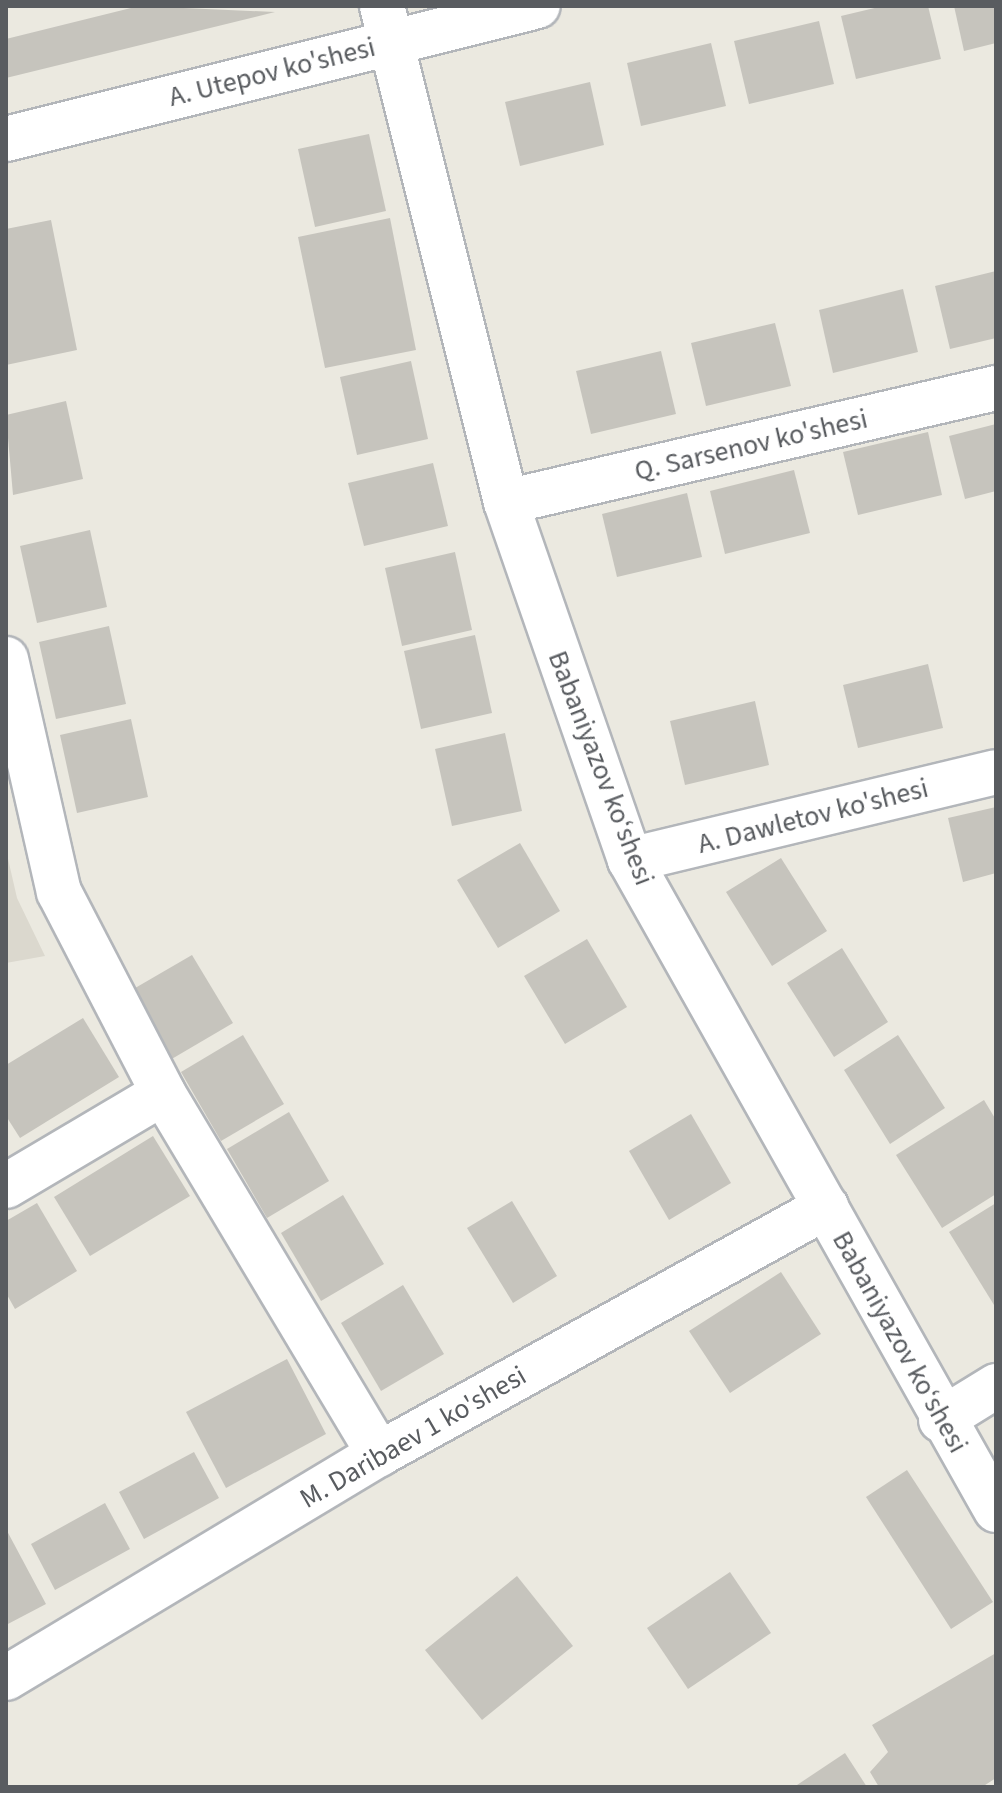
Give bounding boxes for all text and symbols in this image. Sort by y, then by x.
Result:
street label: A. Utepov ko'shesi [165,30,379,114]
street label: Q. Sarsenov ko'shesi [631,402,871,488]
street label: Babaniyazov ko‘shesi [541,646,661,890]
street label: A. Dawletov ko'shesi [694,771,932,861]
street label: Babaniyazov ko‘shesi [825,1225,975,1459]
street label: M. Daribaev 1 ko'shesi [294,1358,532,1516]

